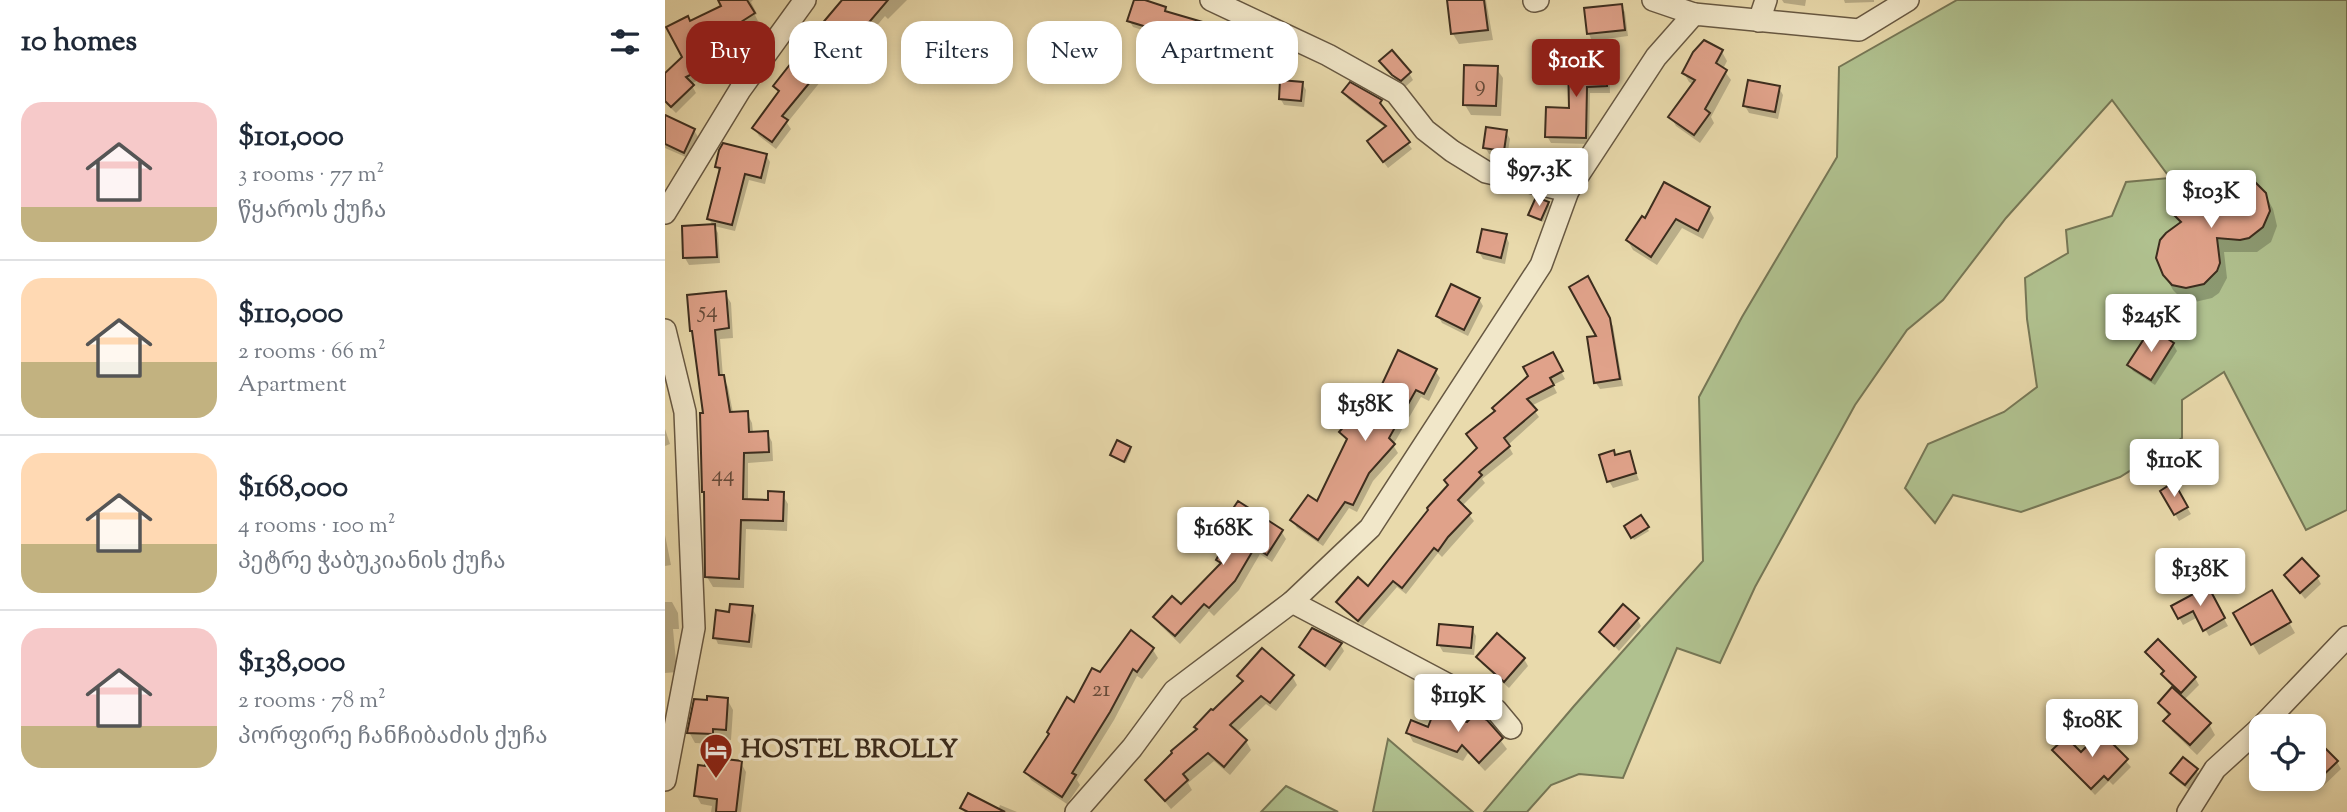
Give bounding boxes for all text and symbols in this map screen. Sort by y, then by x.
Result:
text: 10 homes [21,21,137,64]
chip: Buy [686,21,775,84]
chip: Rent [789,21,887,84]
chip: Filters [901,21,1013,84]
chip: New [1027,21,1122,84]
chip: Apartment [1136,21,1298,84]
icon: filters [606,23,644,61]
pin: $101K [1527,40,1625,99]
text: $101K [1548,45,1604,78]
house number: 9 [1474,69,1486,102]
text: $101,000 [238,116,344,159]
icon: home [77,130,161,214]
pin: $97.3K [1482,148,1596,208]
text: $97.3K [1506,154,1572,187]
text: 3 rooms · 77 m² [238,159,384,192]
pin: $103K [2162,170,2260,230]
text: $103K [2182,176,2240,209]
text: წყაროს ქუჩა [238,195,386,228]
text: $110,000 [238,293,343,336]
pin: $245K [2102,294,2200,354]
house number: 54 [696,295,718,328]
text: $245K [2121,300,2181,333]
icon: home [77,306,161,390]
text: 2 rooms · 66 m² [238,336,386,369]
text: Apartment [238,369,347,402]
pin: $158K [1316,384,1414,443]
text: $158K [1337,389,1393,422]
pin: $110K [2125,440,2223,499]
text: $110K [2146,445,2202,478]
house number: 44 [711,459,735,492]
text: $168,000 [238,467,348,510]
icon: home [77,481,161,565]
pin: $168K [1174,508,1272,567]
text: 4 rooms · 100 m² [238,510,396,543]
text: $168K [1193,513,1253,546]
text: პეტრე ჭაბუკიანის ქუჩა [238,546,506,579]
pin: $138K [2151,548,2249,608]
text: $138K [2171,554,2229,587]
text: $138,000 [238,642,345,685]
icon: home [77,656,161,740]
house number: 21 [1092,674,1110,707]
pin: $119K [1409,674,1507,734]
text: $119K [1430,680,1486,713]
text: 2 rooms · 78 m² [238,685,386,718]
pin: $108K [2043,700,2141,759]
text: $108K [2062,705,2122,738]
map controls [2249,714,2326,791]
button: locate [2249,714,2326,791]
text: პორფირე ჩანჩიბაძის ქუჩა [238,721,548,754]
hotel icon: HOSTEL BROLLY [697,731,735,780]
place label: HOSTEL BROLLY [741,732,958,769]

